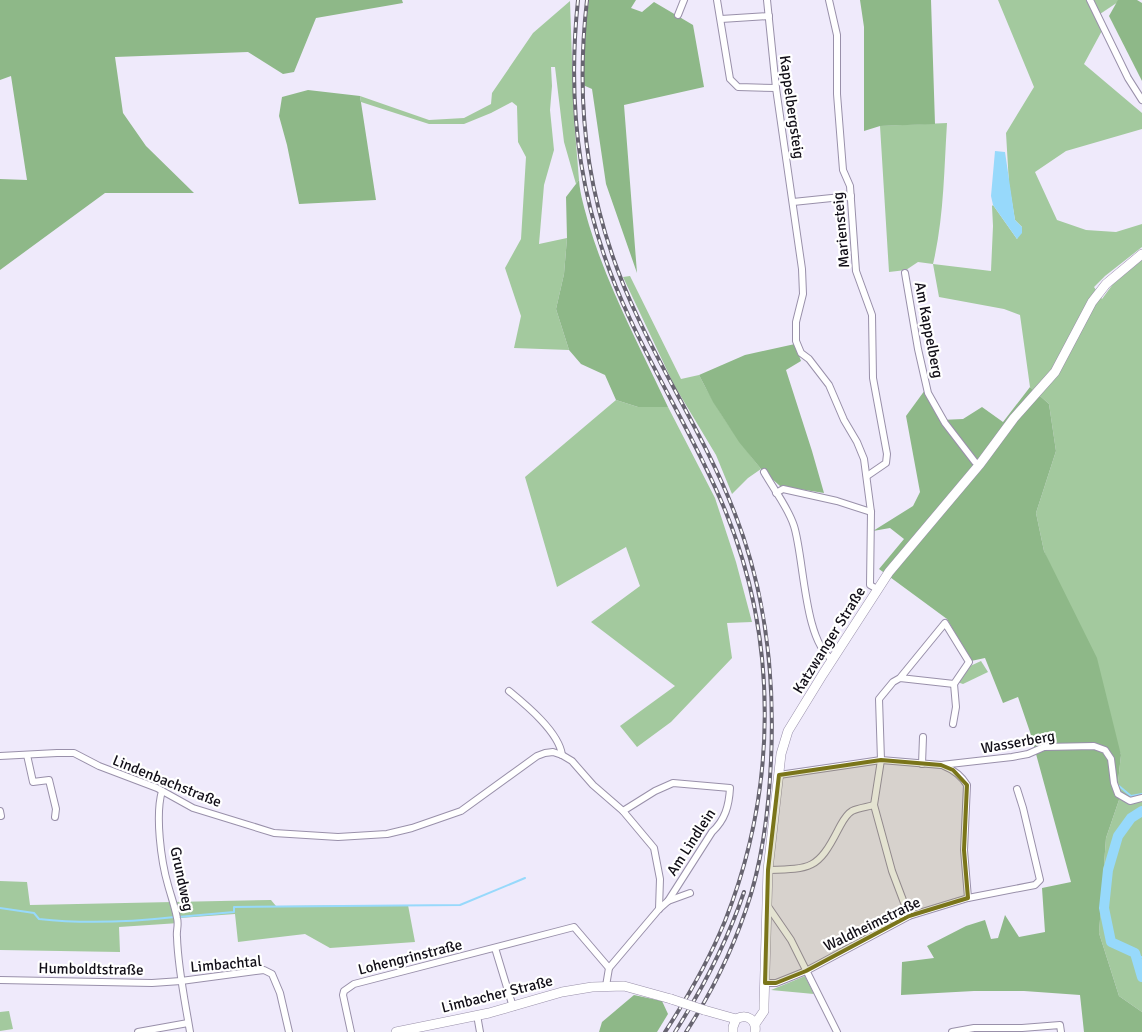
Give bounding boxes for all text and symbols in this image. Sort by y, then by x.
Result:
street label: Kappelbergsteig [776,54,808,160]
street label: Mariensteig [829,191,853,269]
street label: Am Kappelberg [911,280,947,380]
street label: Katzwanger Straße [789,583,869,697]
street label: Wasserberg [980,727,1056,757]
street label: Lindenbachstraße [110,751,224,811]
street label: Am Lindlein [663,805,719,879]
street label: Grundweg [166,845,198,913]
street label: Waldheimstraße [821,893,923,955]
street label: Lohengrinstraße [356,935,464,979]
street label: Limbachtal [190,952,262,976]
street label: Humboldtstraße [38,959,144,979]
street label: Limbacher Straße [439,971,555,1017]

